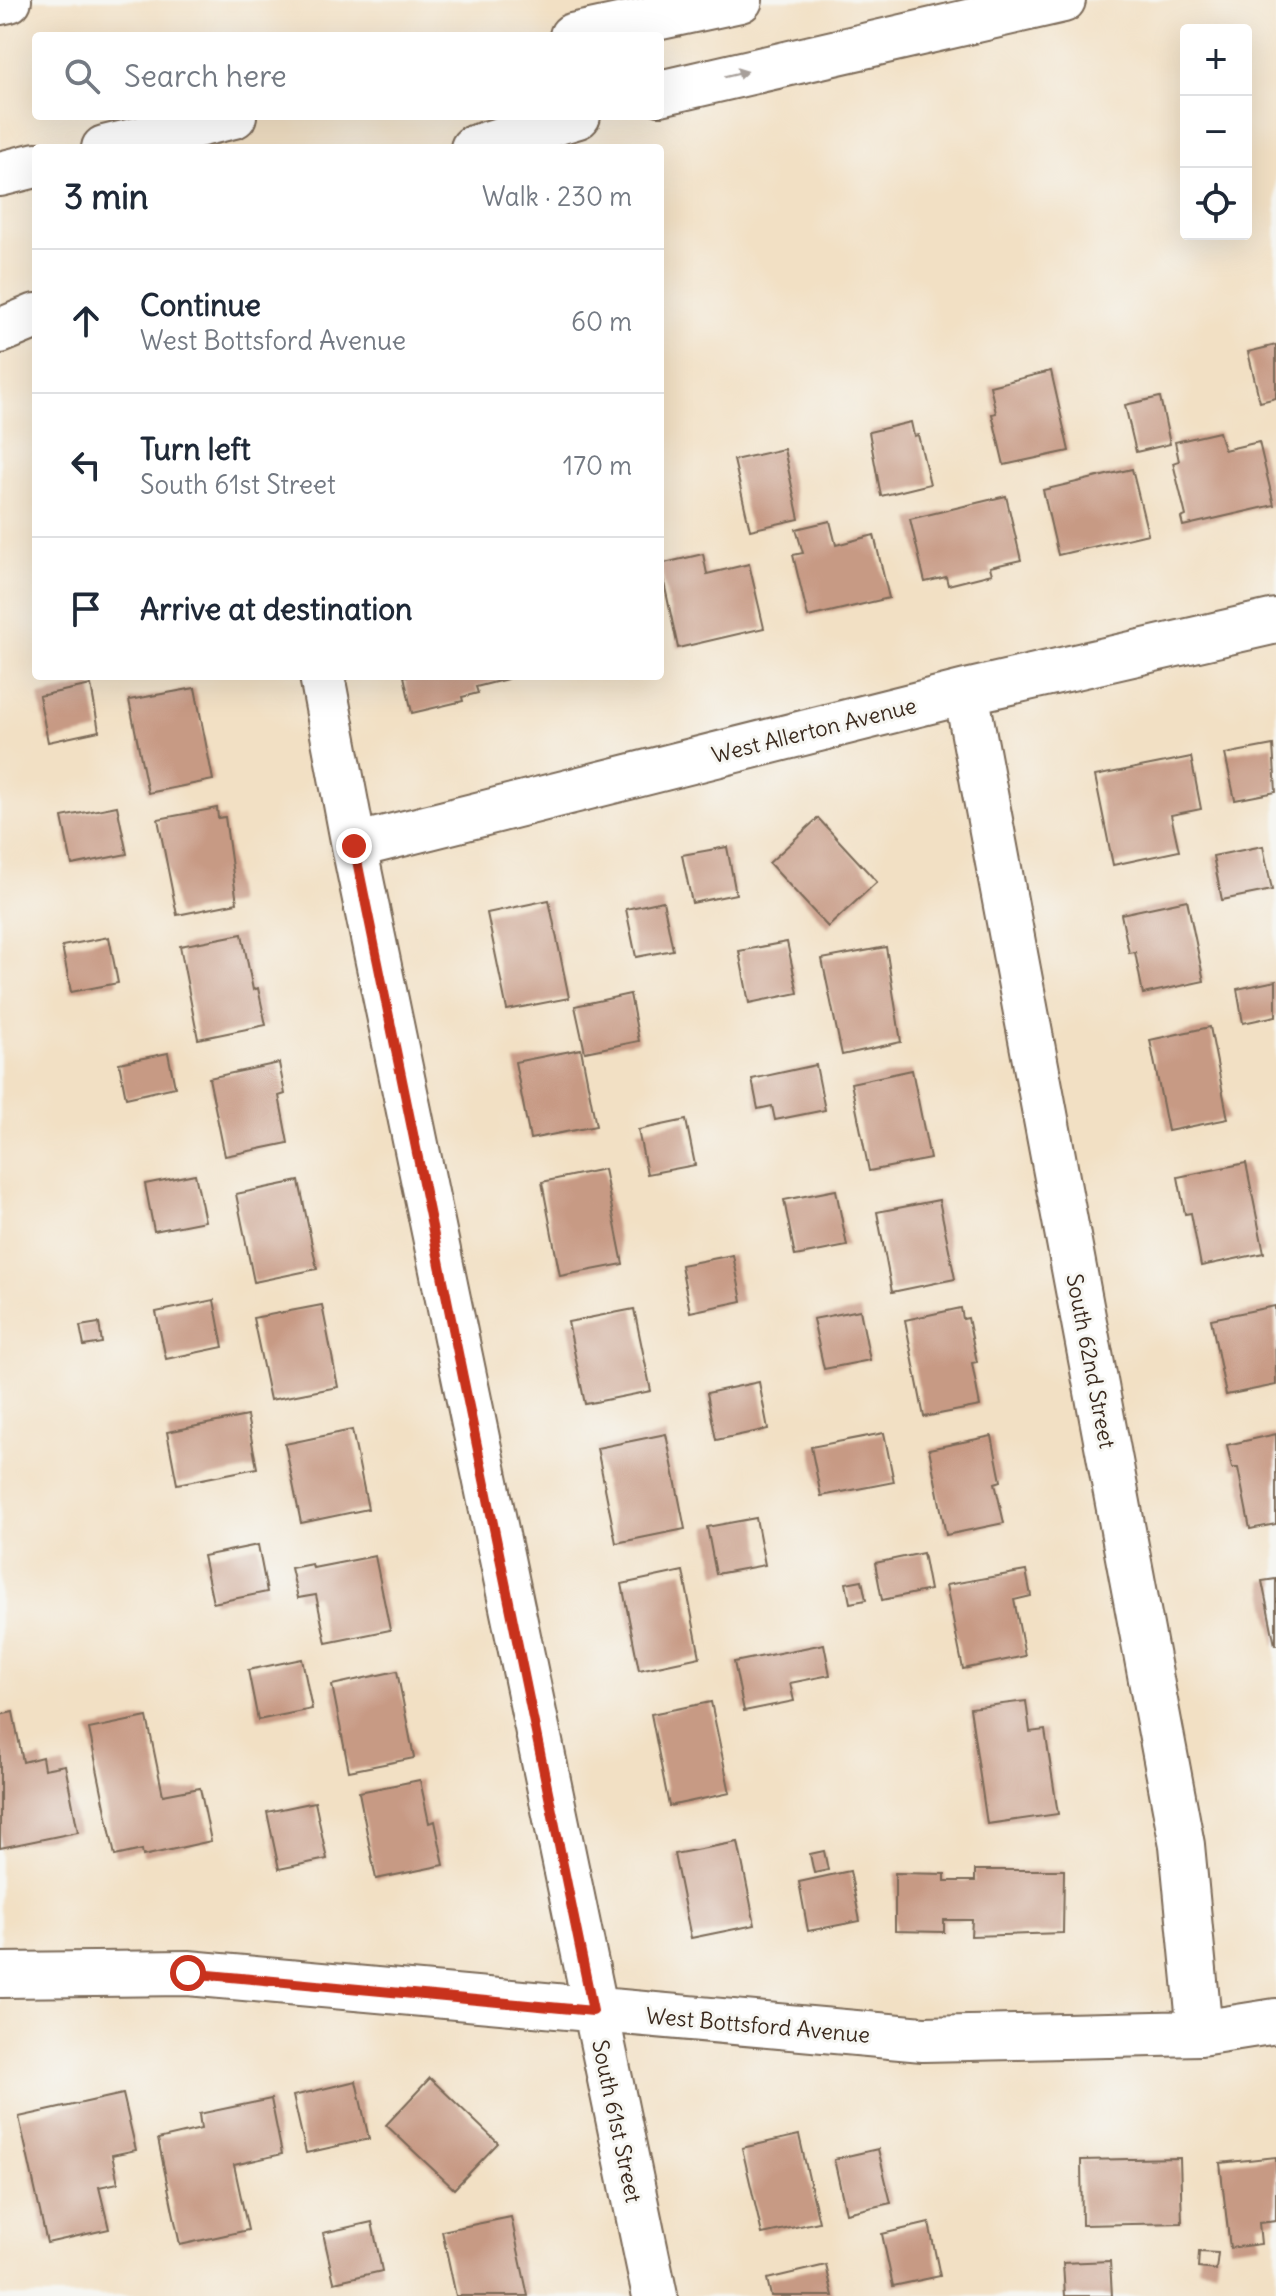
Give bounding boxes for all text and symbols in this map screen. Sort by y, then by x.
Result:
map controls [1180,24,1252,240]
button: + [1180,24,1252,96]
search box [32,32,664,120]
icon: search [60,54,104,98]
text: Search here [124,57,287,95]
one-way arrow [723,68,748,80]
button: − [1180,96,1252,168]
button: locate [1180,168,1252,240]
text: 3 min [64,175,149,218]
text: Walk · 230 m [482,180,632,213]
text: Continue [140,286,261,324]
icon: ahead [64,299,108,343]
text: 60 m [571,305,632,338]
text: West Bottsford Avenue [140,324,406,357]
text: Turn left [140,430,251,468]
icon: left [64,443,108,487]
text: 170 m [563,449,632,482]
text: South 61st Street [140,468,336,501]
icon: arrive [64,587,108,631]
text: Arrive at destination [140,590,412,628]
street label: West Allerton Avenue [709,691,919,769]
route end [336,828,372,864]
street label: South 62nd Street [1060,1271,1122,1451]
route start [170,1955,206,1991]
street label: West Bottsford Avenue [645,2001,871,2049]
street label: South 61st Street [586,2037,648,2205]

